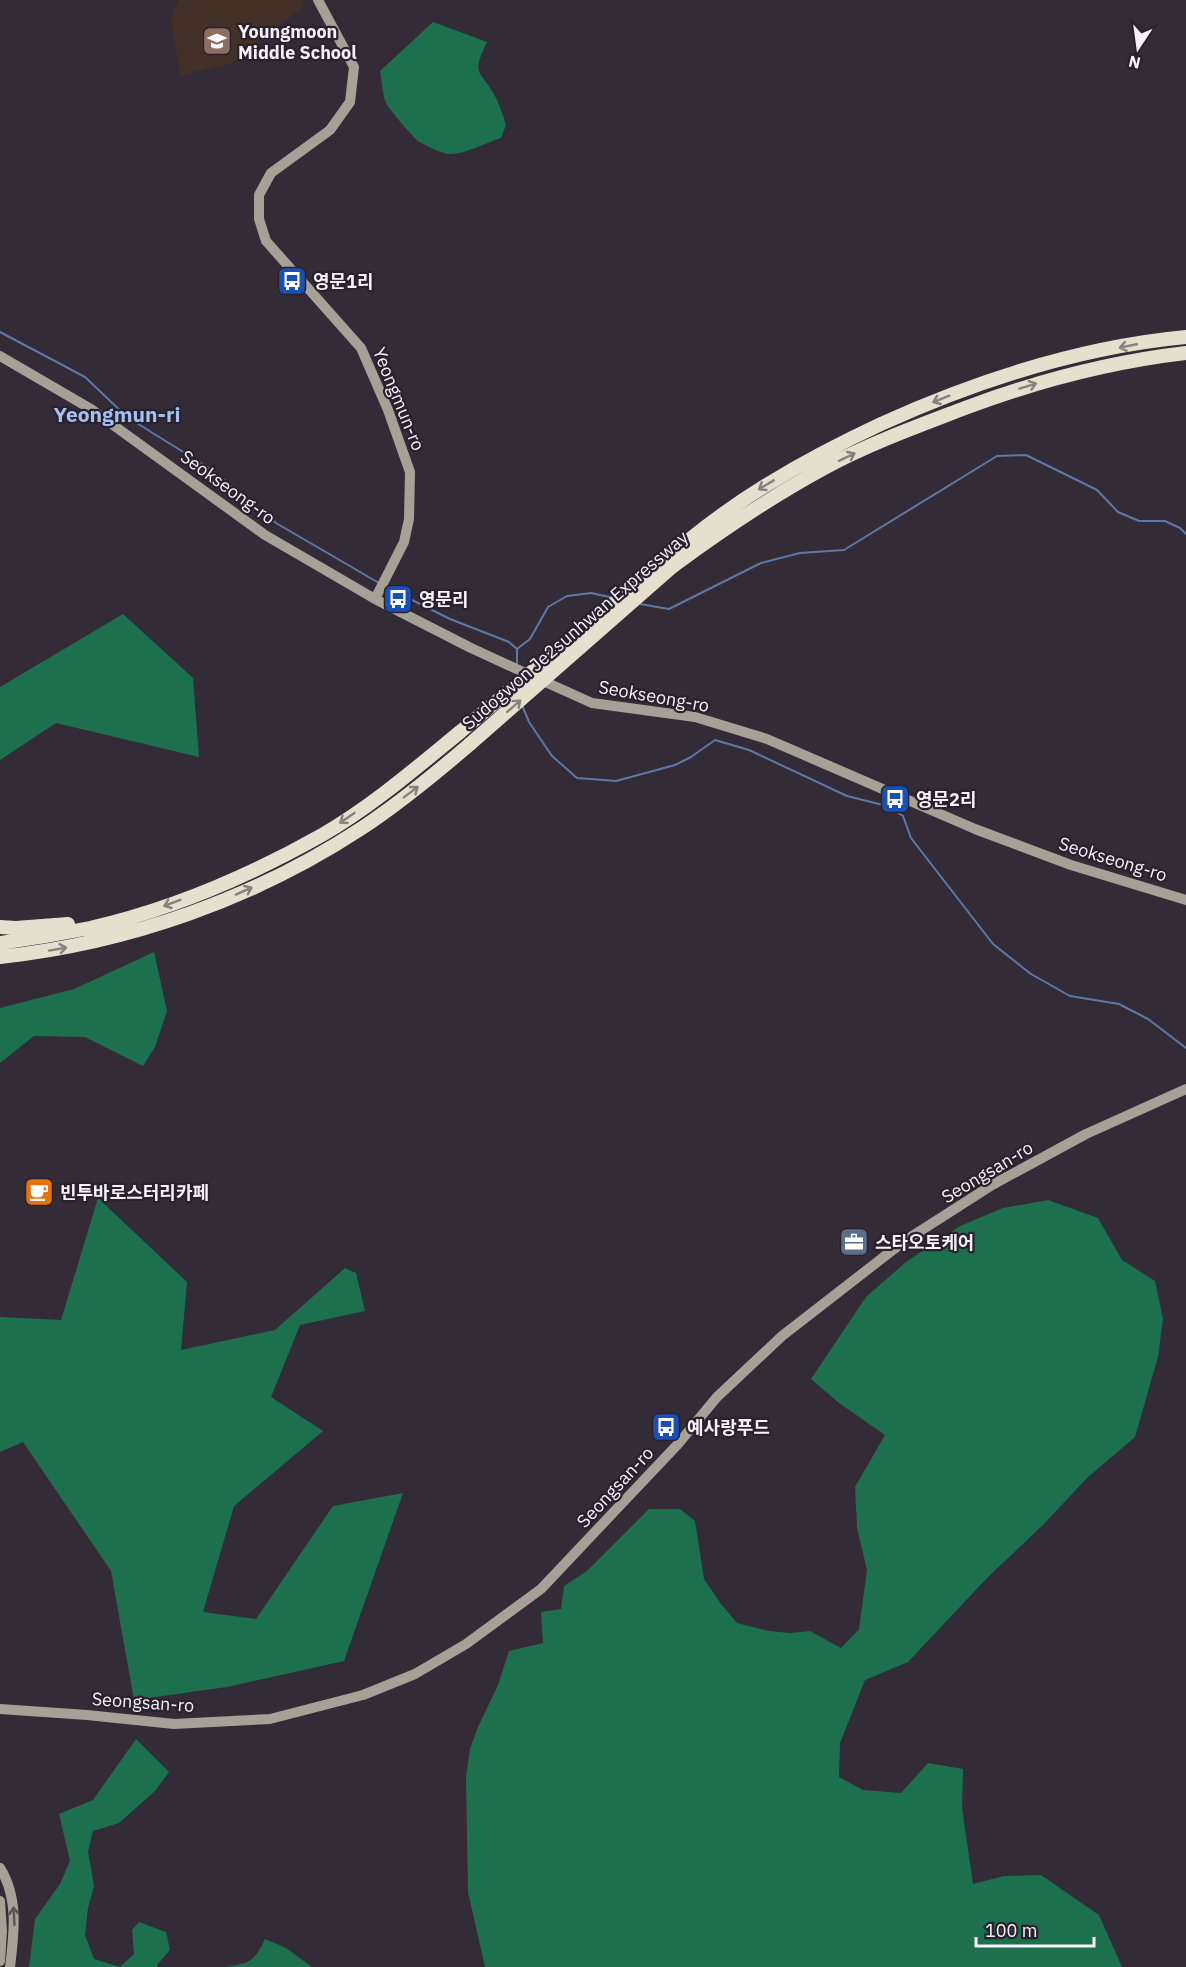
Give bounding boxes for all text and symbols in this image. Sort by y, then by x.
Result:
north arrow [1108,18,1168,78]
place label: Youngmoon Middle School [238,20,357,64]
school or university icon: Youngmoon Middle School [201,25,233,57]
text: N [1127,52,1143,74]
bus stop icon: 영문1리 [276,265,308,297]
place label: 영문1리 [313,270,373,293]
one-way arrow [1119,341,1138,352]
street label: Yeongmun-ro [368,344,430,454]
one-way arrow [1018,380,1037,391]
one-way arrow [932,394,951,405]
district label: Yeongmun-ri [54,400,180,428]
street label: Seokseong-ro [176,445,280,529]
one-way arrow [837,451,855,463]
one-way arrow [758,479,775,491]
street label: Sudogwon Je2sunhwan Expressway [457,526,693,734]
bus stop icon: 영문리 [382,583,414,615]
place label: 영문리 [419,588,469,611]
street label: Seokseong-ro [597,675,711,717]
one-way arrow [506,699,521,713]
bus stop icon: 영문2리 [879,783,911,815]
one-way arrow [403,786,419,799]
place label: 영문2리 [916,788,976,811]
one-way arrow [339,812,356,824]
street label: Seokseong-ro [1056,832,1170,886]
one-way arrow [234,885,252,897]
one-way arrow [163,898,182,909]
one-way arrow [48,943,67,954]
street label: Seongsan-ro [937,1136,1037,1208]
cafe icon: 빈투바로스터리카페 [23,1176,55,1208]
place label: 빈투바로스터리카페 [60,1181,209,1204]
office icon: 스타오토케어 [838,1226,870,1258]
place label: 스타오토케어 [875,1231,974,1254]
bus stop icon: 예사랑푸드 [650,1411,682,1443]
place label: 예사랑푸드 [687,1416,770,1439]
street label: Seongsan-ro [572,1442,658,1532]
street label: Seongsan-ro [91,1687,195,1717]
one-way arrow [8,1907,19,1927]
scale bar [976,1910,1094,1948]
text: 100 m [985,1919,1037,1942]

